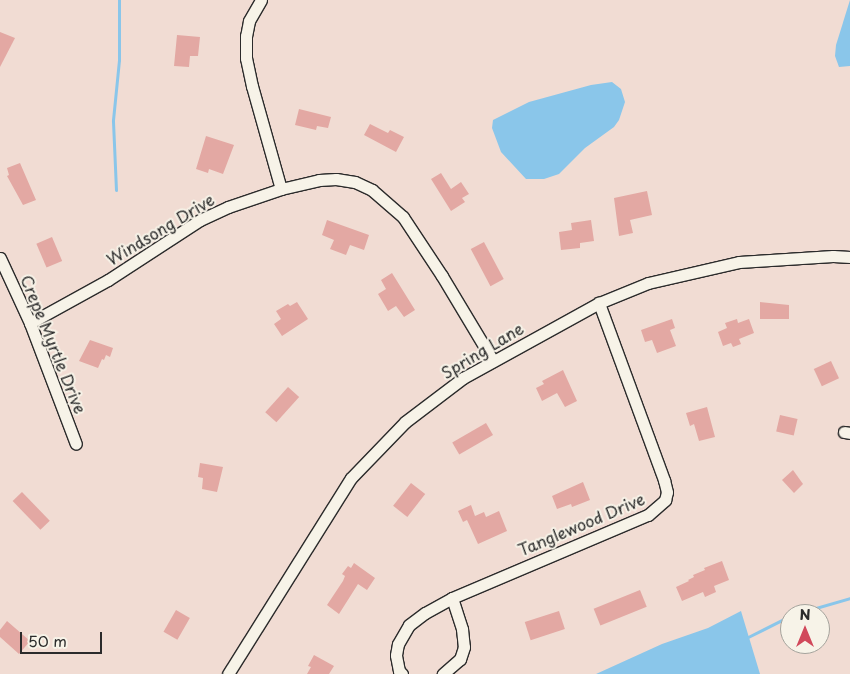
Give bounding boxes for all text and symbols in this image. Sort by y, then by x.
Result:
street label: Windsong Drive [103,189,217,269]
street label: Crepe Myrtle Drive [17,271,91,417]
street label: Spring Lane [438,318,526,382]
street label: Tanglewood Drive [514,489,648,559]
north arrow [780,604,830,654]
text: N [799,604,811,625]
scale bar [22,622,105,654]
text: 50 m [28,629,67,652]

